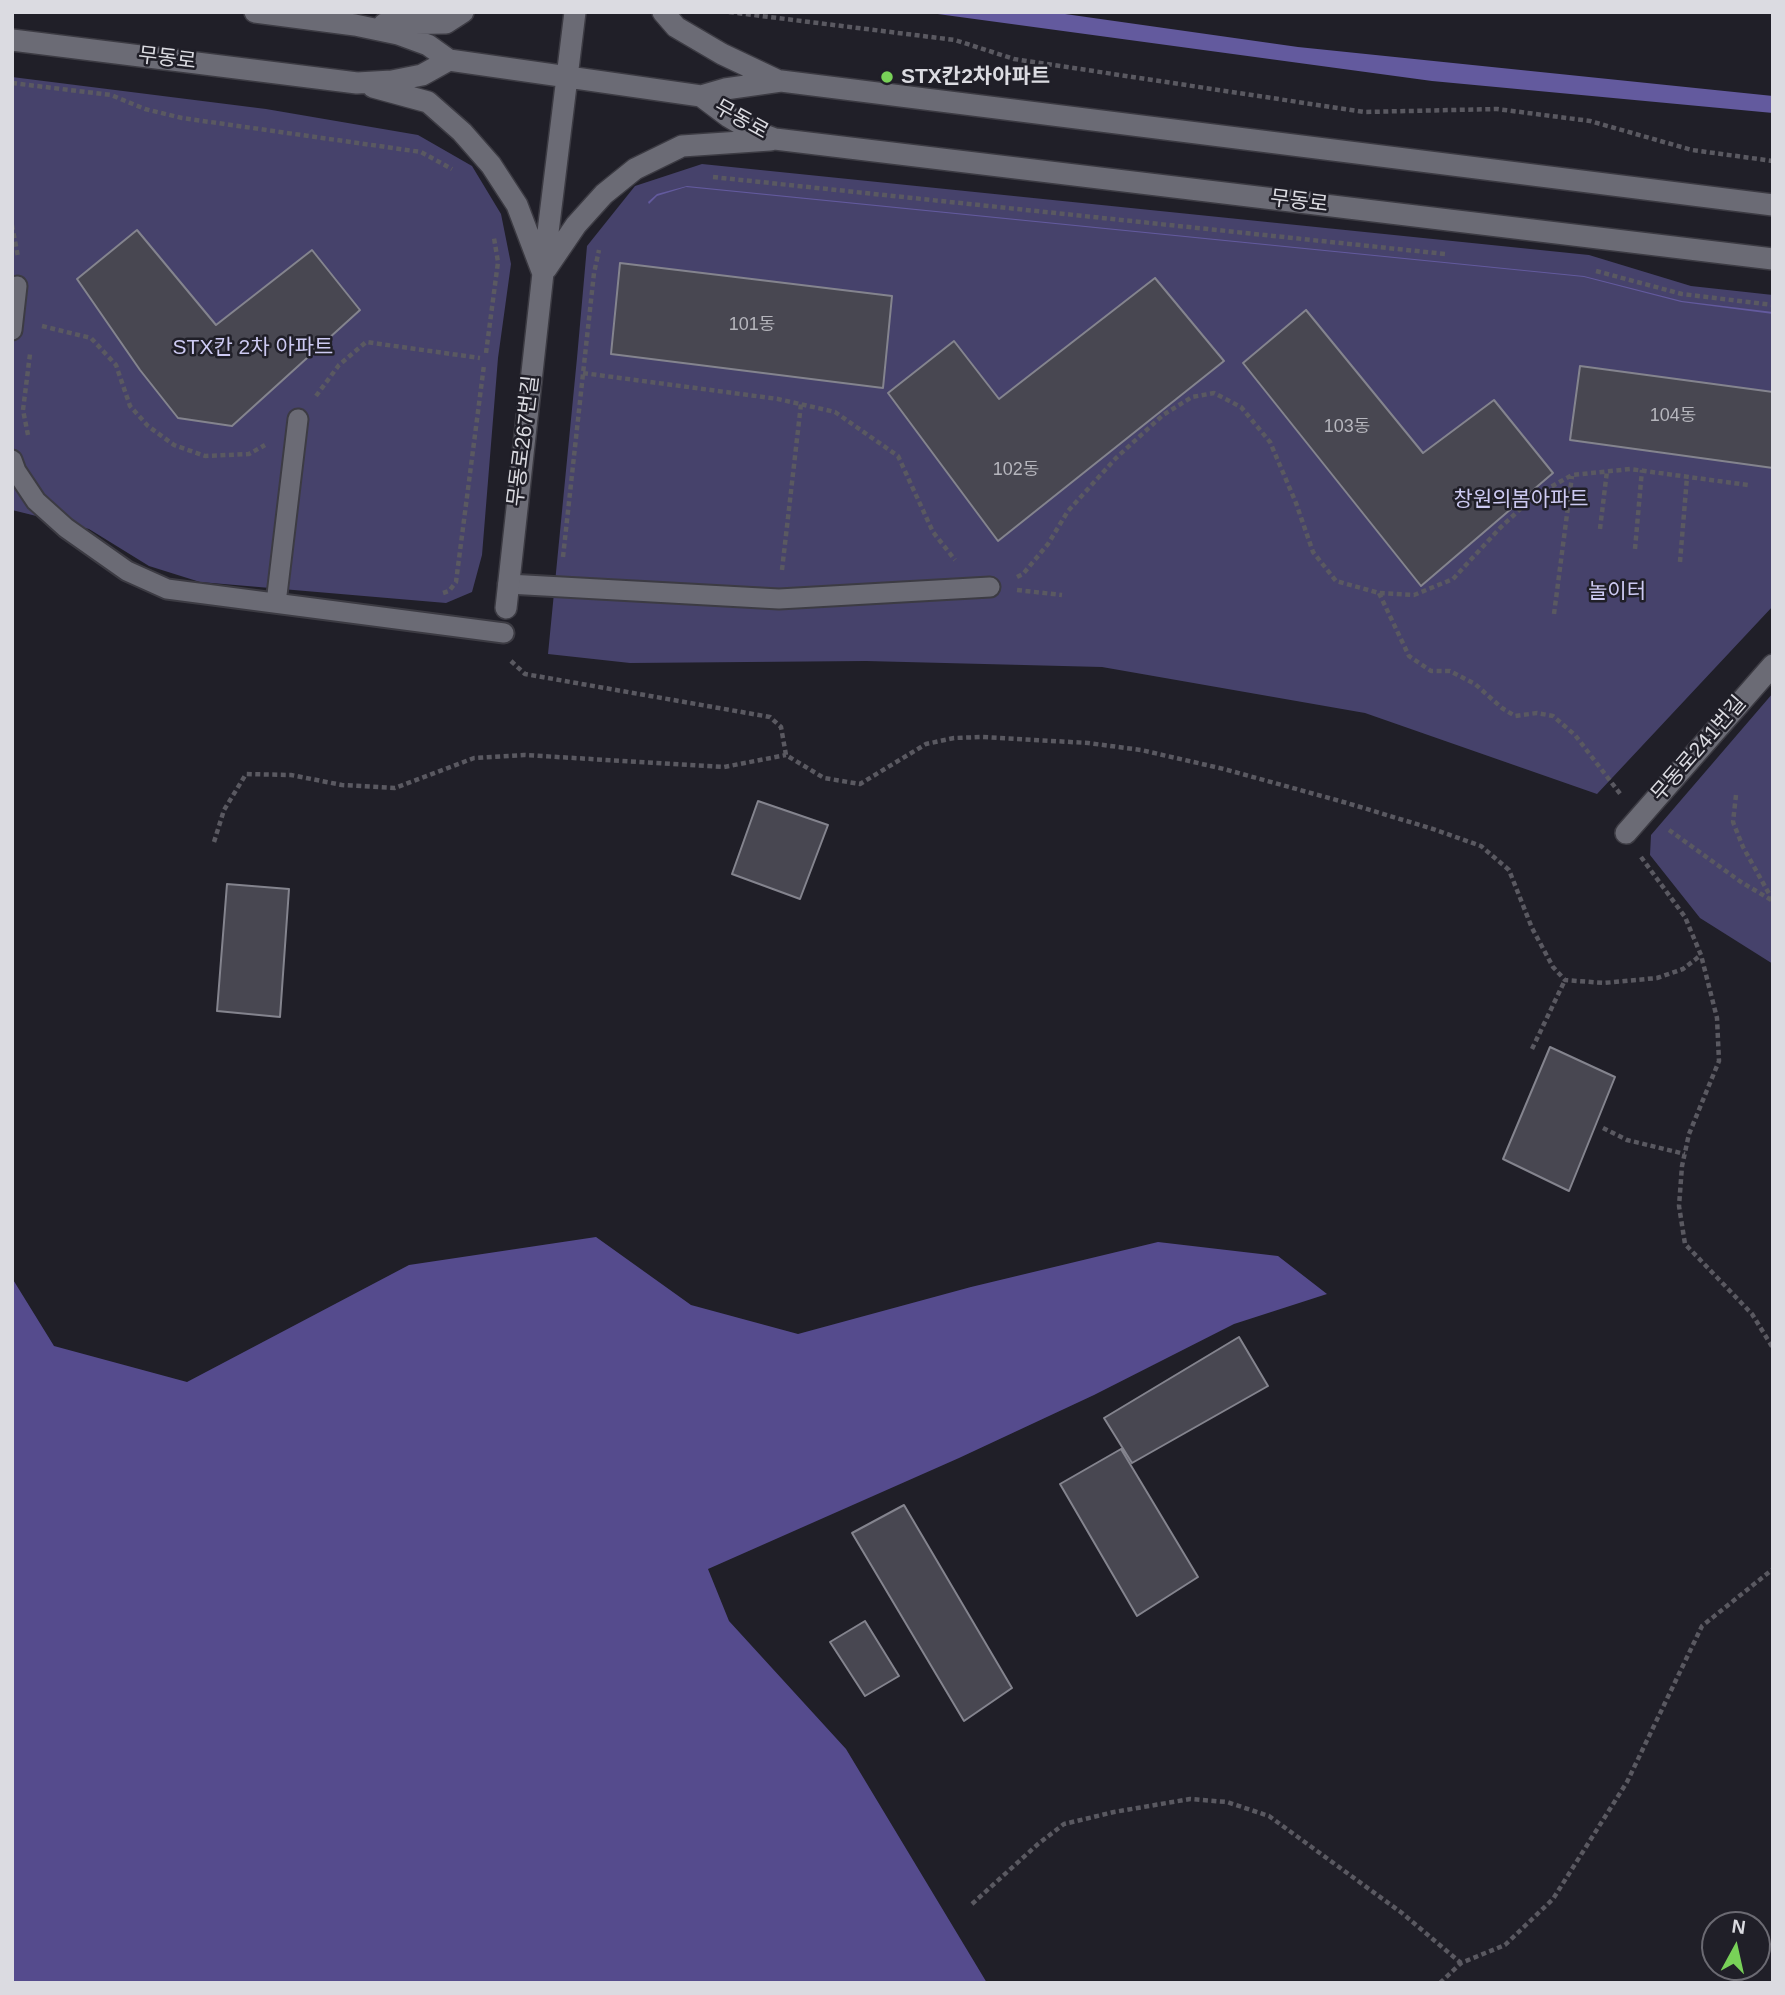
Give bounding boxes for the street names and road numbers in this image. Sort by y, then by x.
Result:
street label: 무동로 [137,43,197,75]
street label: 무동로 [710,95,772,145]
street label: 무동로 [1269,186,1329,218]
street label: 무동로267번길 [503,374,545,508]
street label: 무동로241번길 [1646,691,1752,807]

